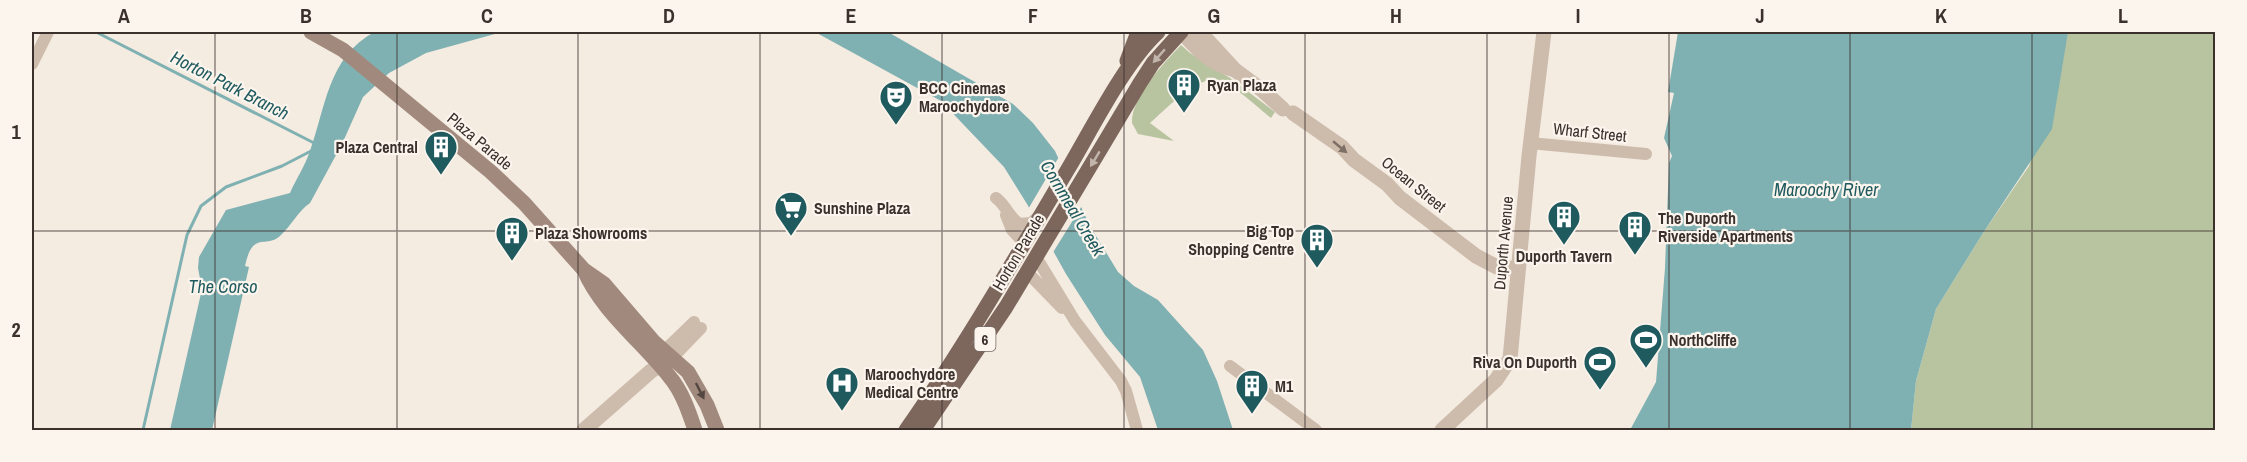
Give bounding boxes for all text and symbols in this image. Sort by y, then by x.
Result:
text: A [118,2,130,29]
text: B [300,2,312,29]
text: C [481,2,493,29]
text: D [663,2,675,29]
text: E [846,2,857,29]
text: F [1028,2,1038,29]
text: G [1208,2,1220,29]
text: H [1390,2,1402,29]
text: I [1576,2,1580,29]
text: J [1755,2,1765,29]
text: K [1935,2,1947,29]
text: L [2118,2,2128,29]
water label: Horton Park Branch [167,44,293,126]
one-way arrow [1153,48,1166,63]
building icon: Ryan Plaza [1166,67,1202,114]
place label: Ryan Plaza [1207,74,1277,96]
place label: BCC Cinemas Maroochydore [919,77,1009,117]
theatre icon: BCC Cinemas Maroochydore [878,79,914,126]
street label: Plaza Parade [443,107,517,175]
street label: Wharf Street [1552,117,1628,147]
text: 1 [11,118,21,145]
building icon: Plaza Central [423,129,459,176]
place label: Plaza Central [336,136,418,158]
one-way arrow [1332,141,1348,154]
one-way arrow [1089,151,1100,167]
street label: Ocean Street [1377,151,1451,217]
water label: Cornmeal Creek [1035,156,1112,261]
water label: Maroochy River [1774,177,1879,202]
supermarket icon: Sunshine Plaza [773,190,809,237]
street label: Duporth Avenue [1488,195,1518,291]
place label: Sunshine Plaza [814,197,911,219]
building icon: Duporth Tavern [1546,199,1582,246]
place label: The Duporth Riverside Apartments [1658,207,1793,247]
building icon: The Duporth Riverside Apartments [1617,209,1653,256]
street label: Horton Parade [987,210,1049,294]
building icon: Plaza Showrooms [494,215,530,262]
place label: Big Top Shopping Centre [1188,220,1294,260]
place label: Plaza Showrooms [535,222,647,244]
building icon: Big Top Shopping Centre [1299,222,1335,269]
place label: Duporth Tavern [1516,245,1612,267]
water label: The Corso [189,274,257,299]
text: 2 [11,316,21,343]
sports icon: NorthCliffe [1628,322,1664,369]
road number: 6 [974,327,996,351]
place label: NorthCliffe [1669,329,1737,351]
sports icon: Riva On Duporth [1582,344,1618,391]
place label: Riva On Duporth [1473,351,1577,373]
place label: Maroochydore Medical Centre [865,363,958,403]
hospital icon: Maroochydore Medical Centre [824,365,860,412]
building icon: M1 [1234,368,1270,415]
place label: M1 [1275,375,1294,397]
one-way arrow [695,382,704,399]

